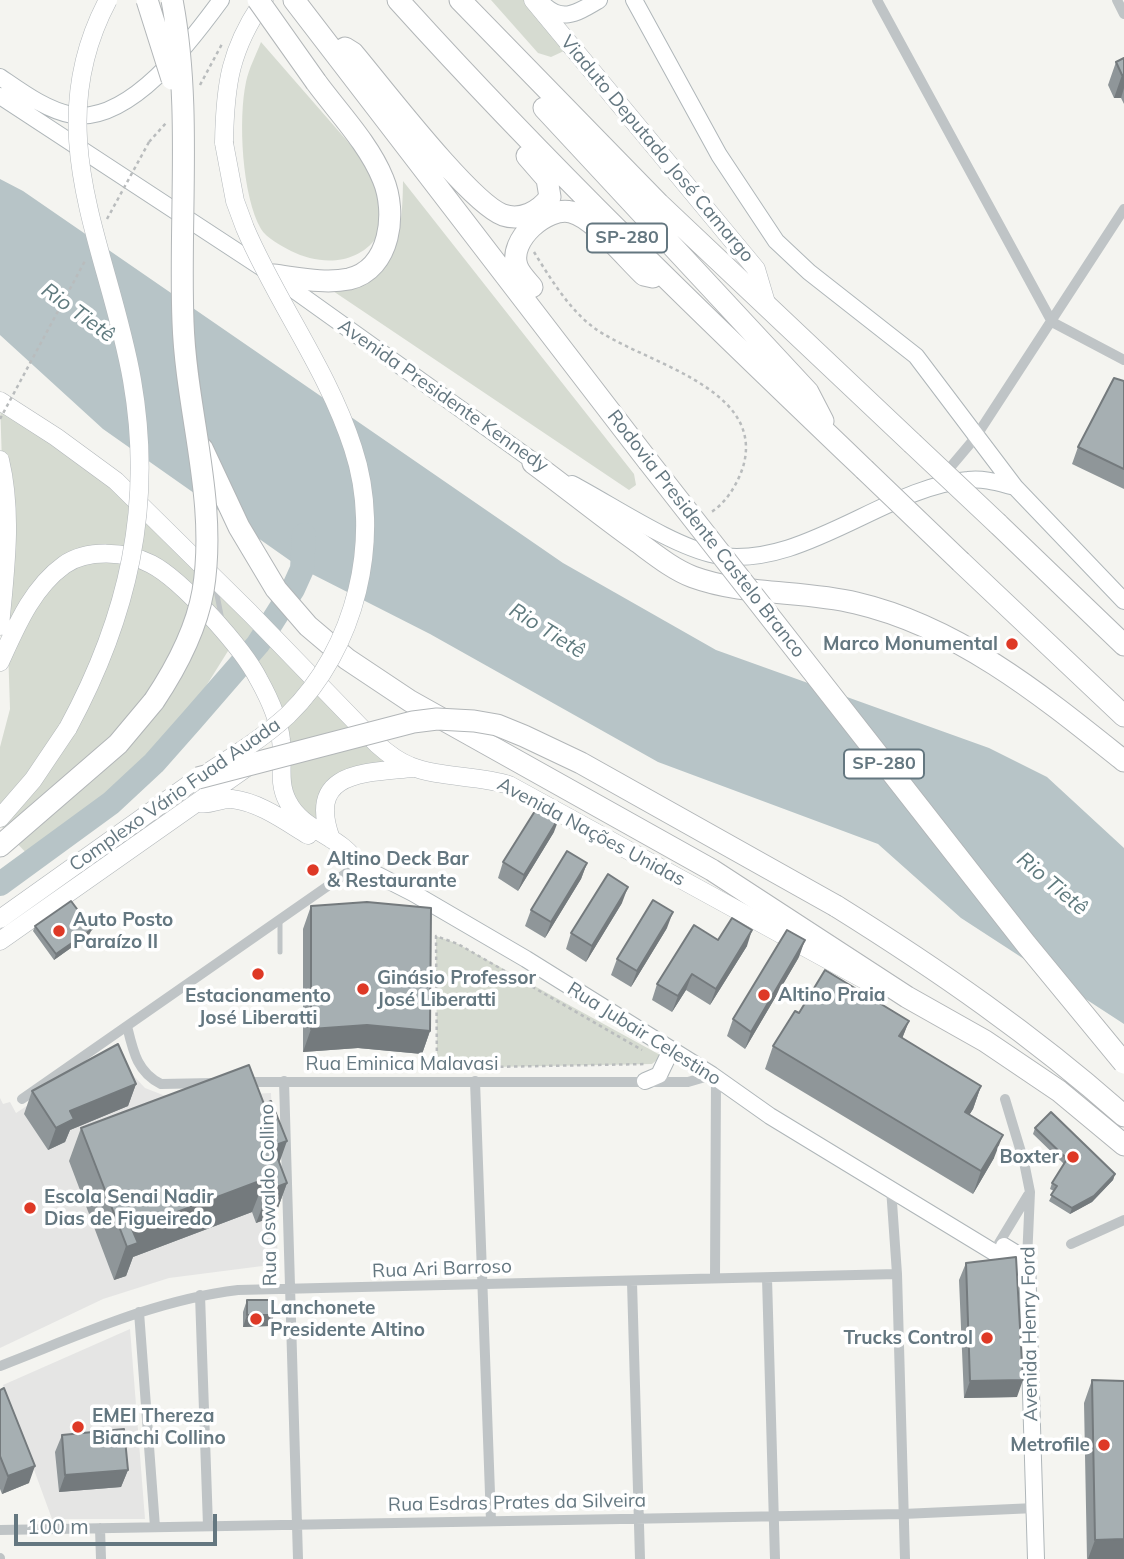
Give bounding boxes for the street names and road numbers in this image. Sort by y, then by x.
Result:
street label: Viaduto Deputado José Camargo [555,31,759,267]
road number: SP-280 [587,224,667,252]
street label: Avenida Presidente Kennedy [334,315,552,477]
street label: Rodovia Presidente Castelo Branco [602,406,810,662]
street label: Complexo Vário Fuad Auada [65,713,285,877]
road number: SP-280 [844,750,924,778]
street label: Avenida Nações Unidas [493,773,689,891]
street label: Rua Jubair Celestino [563,977,725,1091]
street label: Rua Eminica Malavasi [306,1053,498,1075]
street label: Rua Oswaldo Collino [256,1104,282,1286]
street label: Avenida Henry Ford [1017,1246,1043,1422]
street label: Rua Ari Barroso [372,1255,512,1283]
street label: Rua Esdras Prates da Silveira [388,1489,646,1517]

